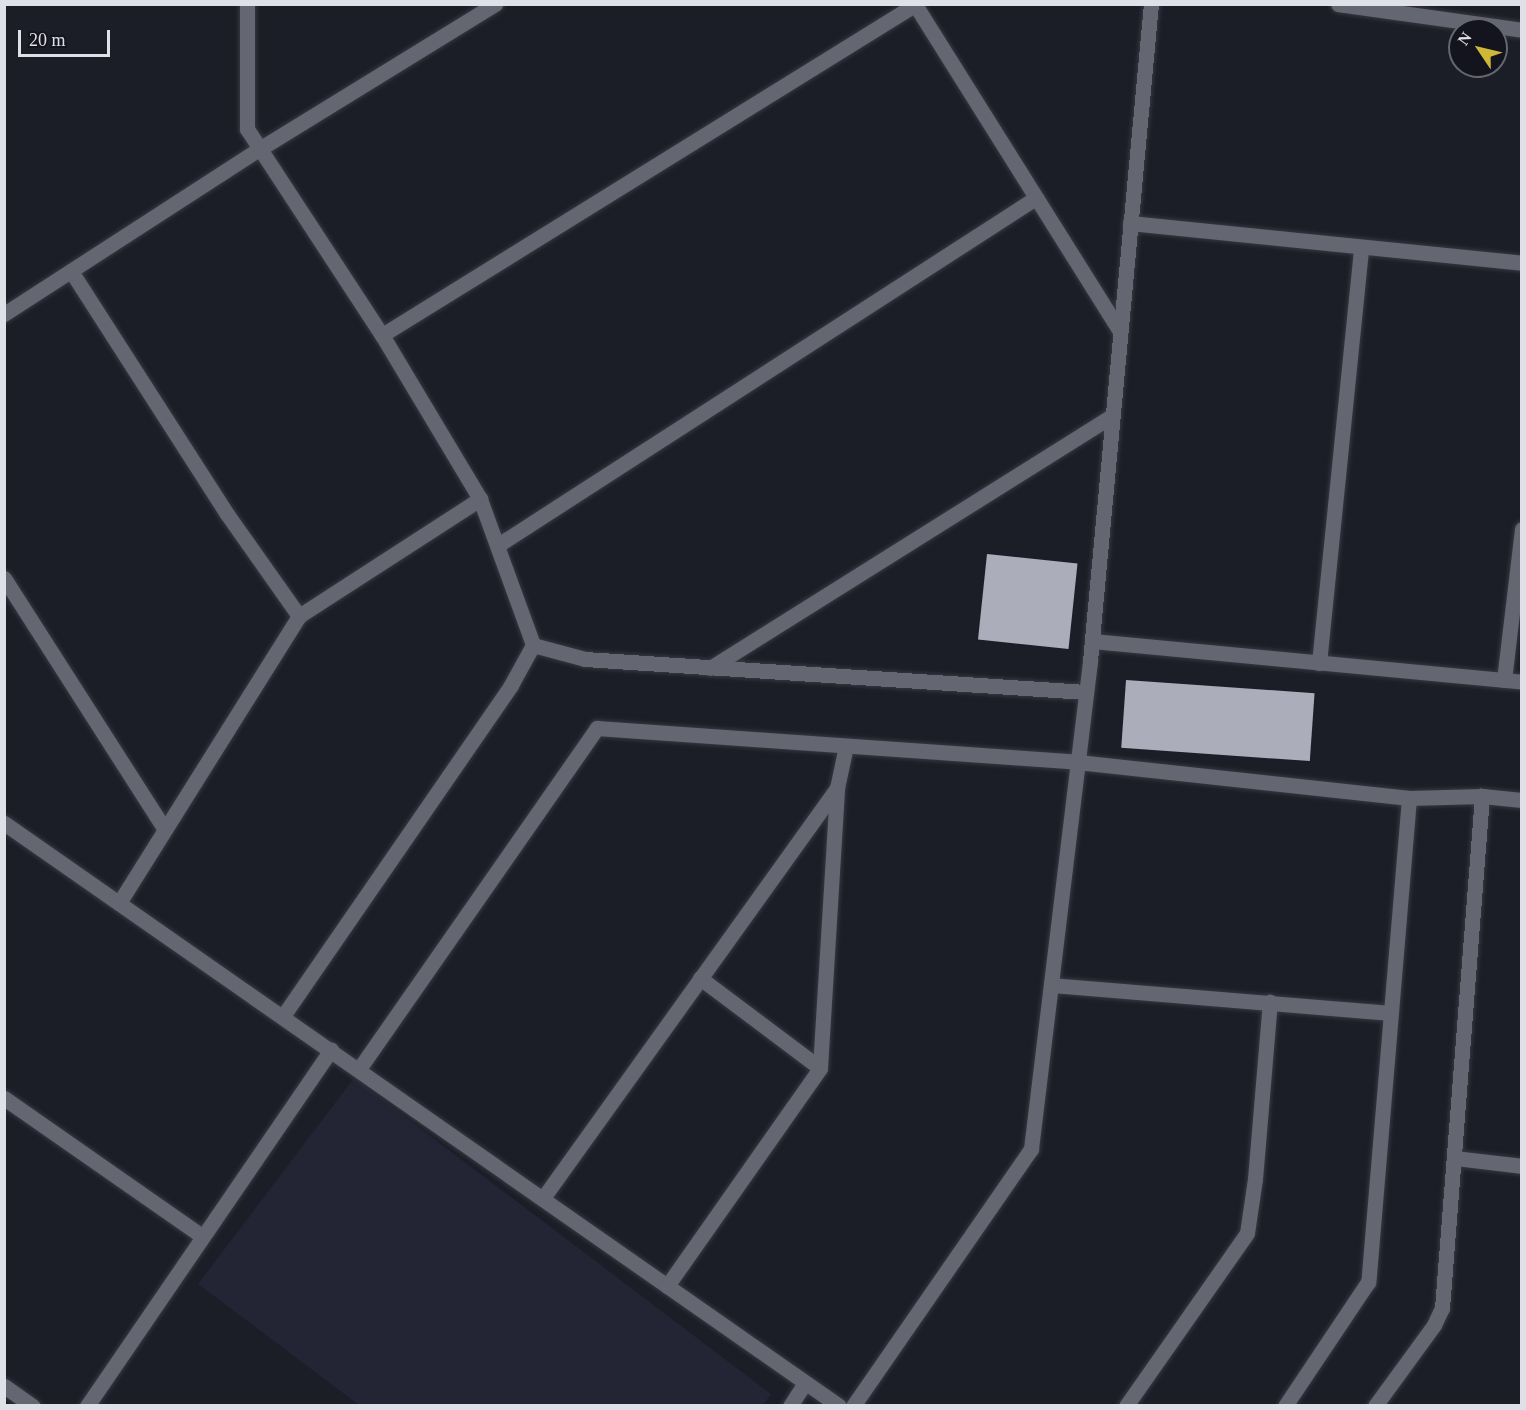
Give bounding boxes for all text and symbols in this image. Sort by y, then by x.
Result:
scale bar [21,18,112,56]
north arrow [1448,18,1508,78]
text: N [1454,29,1475,48]
text: 20 m [29,30,66,50]

